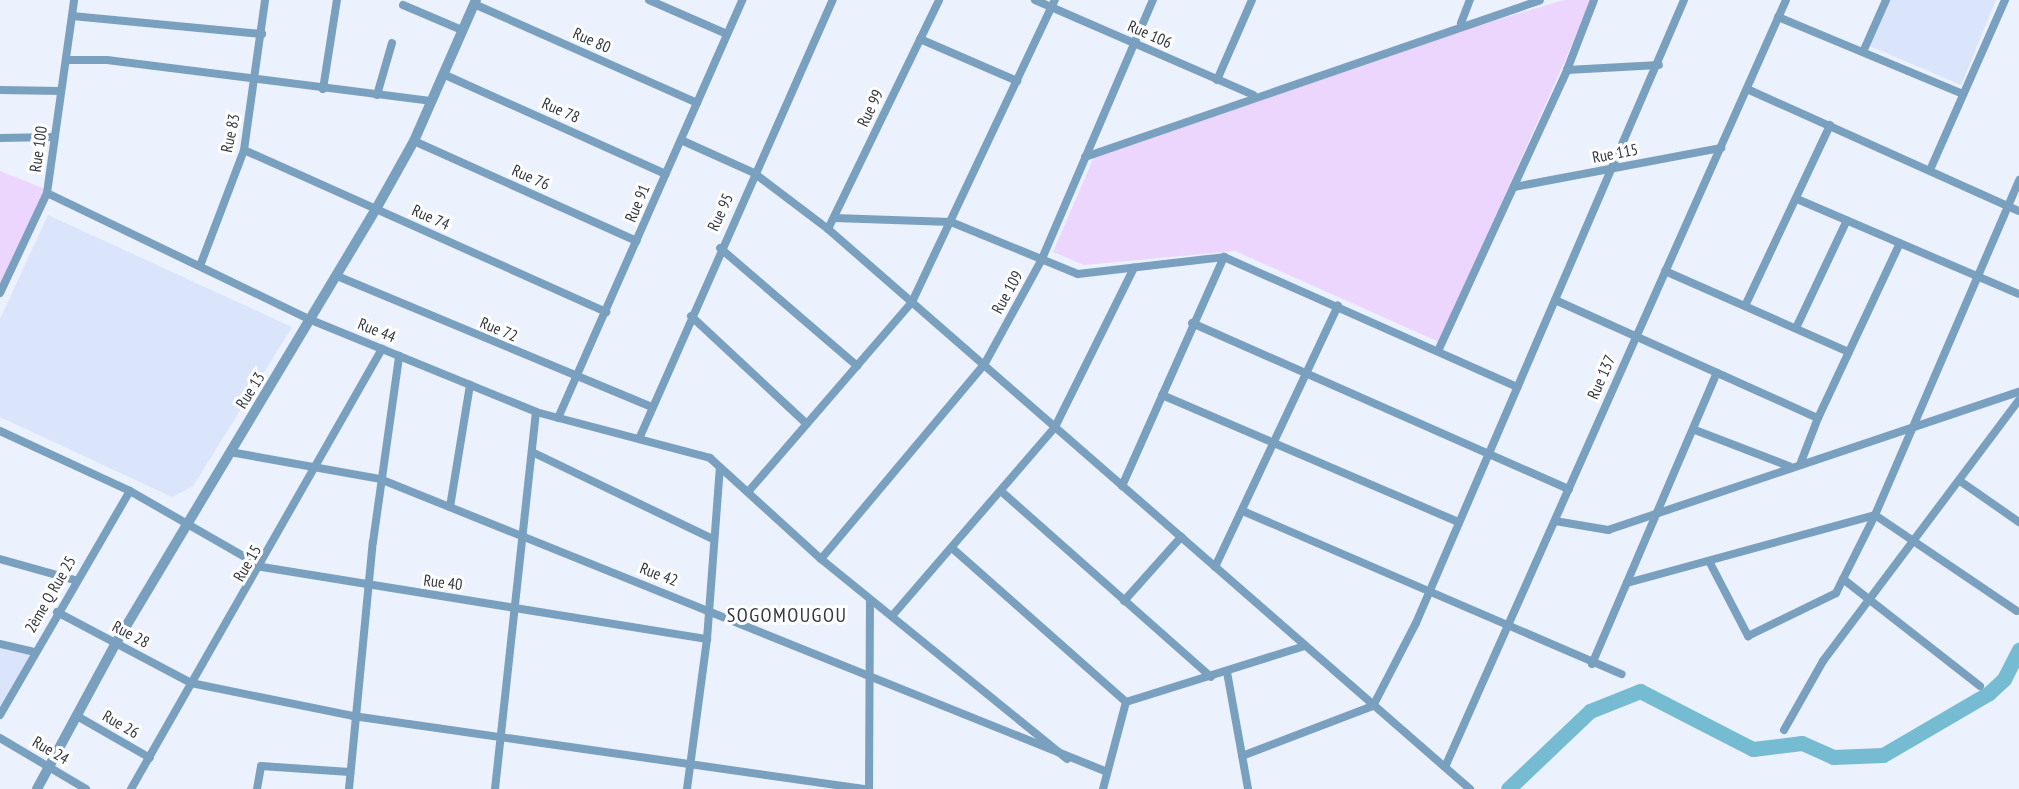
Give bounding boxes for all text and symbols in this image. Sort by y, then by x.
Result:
street label: Rue 106 [1125,16,1175,52]
street label: Rue 80 [570,23,614,57]
street label: Rue 99 [853,86,887,130]
street label: Rue 78 [539,93,583,127]
street label: Rue 83 [217,112,243,154]
street label: Rue 100 [25,125,51,173]
street label: Rue 115 [1590,139,1640,167]
street label: Rue 76 [509,160,553,194]
street label: Rue 91 [621,181,653,225]
street label: Rue 95 [703,190,737,234]
street label: Rue 74 [409,200,453,234]
street label: Rue 109 [987,267,1027,317]
street label: Rue 72 [477,313,521,345]
street label: Rue 44 [355,314,399,346]
street label: Rue 137 [1583,352,1619,402]
street label: Rue 13 [232,368,268,412]
street label: Rue 15 [229,541,265,585]
street label: 2ème Q Rue 25 [20,552,80,636]
street label: Rue 42 [637,558,681,590]
street label: Rue 40 [422,570,464,594]
district label: SOGOMOUGOU [727,603,847,627]
street label: Rue 28 [109,616,153,652]
street label: Rue 26 [99,706,143,742]
street label: Rue 24 [29,732,73,768]

